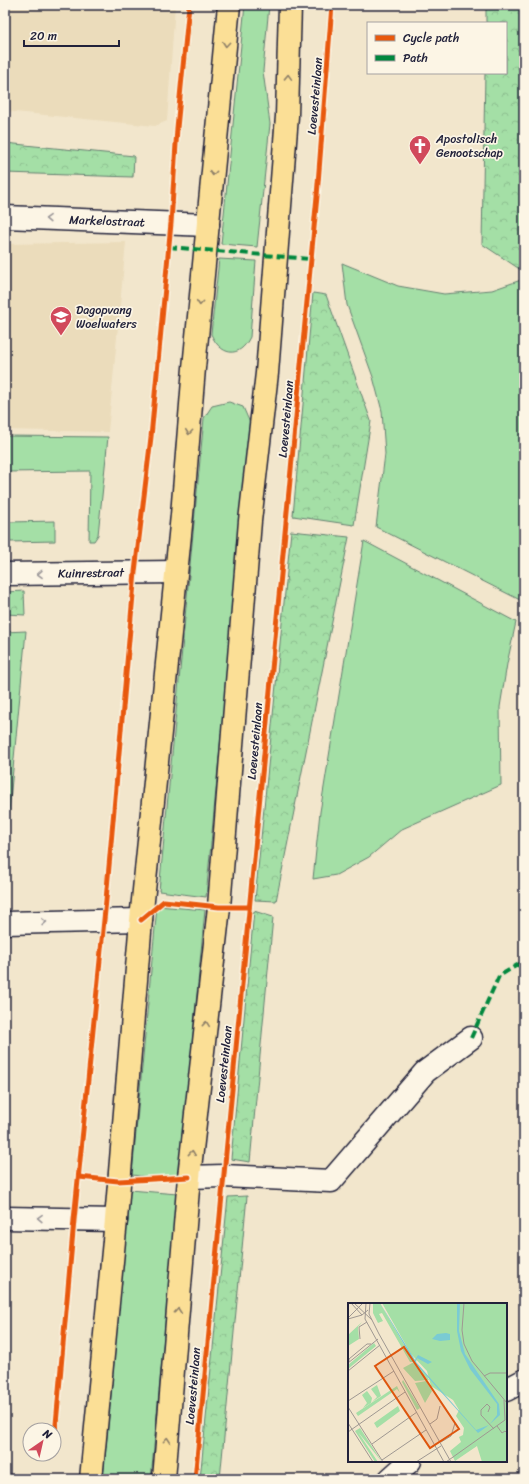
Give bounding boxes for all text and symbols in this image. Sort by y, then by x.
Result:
scale bar [24,22,119,48]
legend [367,22,507,74]
text: 20 m [30,25,57,47]
text: Cycle path [403,27,459,49]
one-way arrow [221,41,230,47]
text: Path [403,47,428,69]
street label: Loevesteinlaan [301,56,329,136]
one-way arrow [284,74,292,80]
place label: Apostolisch Genootschap [435,128,504,164]
church icon: Apostolisch Genootschap [407,133,433,166]
one-way arrow [209,170,218,176]
street label: Markelostraat [69,209,145,233]
one-way arrow [45,215,51,223]
place label: Dagopvang Woelwaters [76,299,137,335]
one-way arrow [196,300,205,306]
school or university icon: Dagopvang Woelwaters [48,304,74,337]
street label: Loevesteinlaan [272,379,300,459]
one-way arrow [185,429,194,435]
street label: Kuinrestraat [58,561,125,585]
one-way arrow [37,569,43,578]
street label: Loevesteinlaan [241,701,269,781]
one-way arrow [41,918,47,926]
one-way arrow [201,1021,210,1027]
street label: Loevesteinlaan [209,1024,239,1104]
one-way arrow [187,1150,196,1156]
one-way arrow [37,1214,43,1223]
inset map [348,1303,507,1462]
one-way arrow [173,1308,182,1314]
street label: Loevesteinlaan [179,1346,207,1426]
north arrow [22,1422,62,1462]
text: N [38,1424,56,1444]
one-way arrow [162,1437,171,1443]

